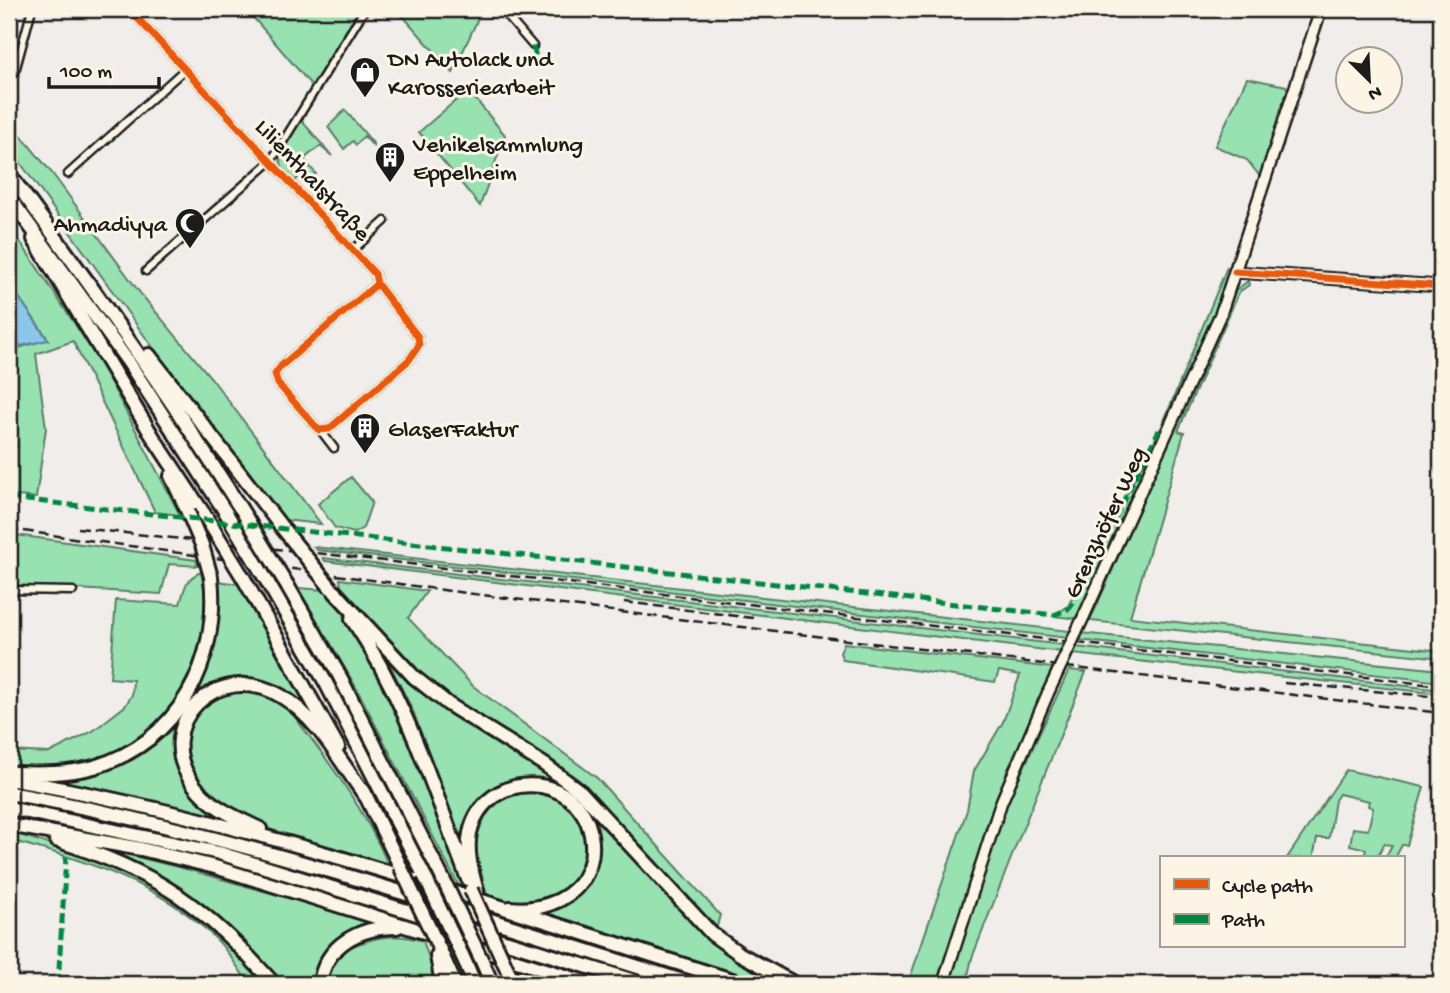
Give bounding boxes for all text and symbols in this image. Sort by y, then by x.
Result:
scale bar [49,46,159,90]
north arrow [1334,46,1404,116]
place label: DN Autolack und Karosseriearbeit [386,47,556,104]
shop icon: DN Autolack und Karosseriearbeit [348,55,382,99]
text: 100 m [59,61,112,86]
text: N [1364,79,1385,105]
street label: Lilienthalstraße [247,114,376,249]
place label: Vehikelsammlung Eppelheim [412,132,583,189]
building icon: Vehikelsammlung Eppelheim [373,140,407,184]
mosque icon: Ahmadiyya [173,206,207,250]
place label: Ahmadiyya [53,212,168,241]
building icon: GlaserFaktur [348,411,382,455]
place label: GlaserFaktur [388,417,520,446]
street label: Grenzhöfer Weg [1059,443,1155,604]
legend [1160,856,1404,948]
text: Cycle path [1222,876,1313,901]
text: Path [1221,910,1265,935]

